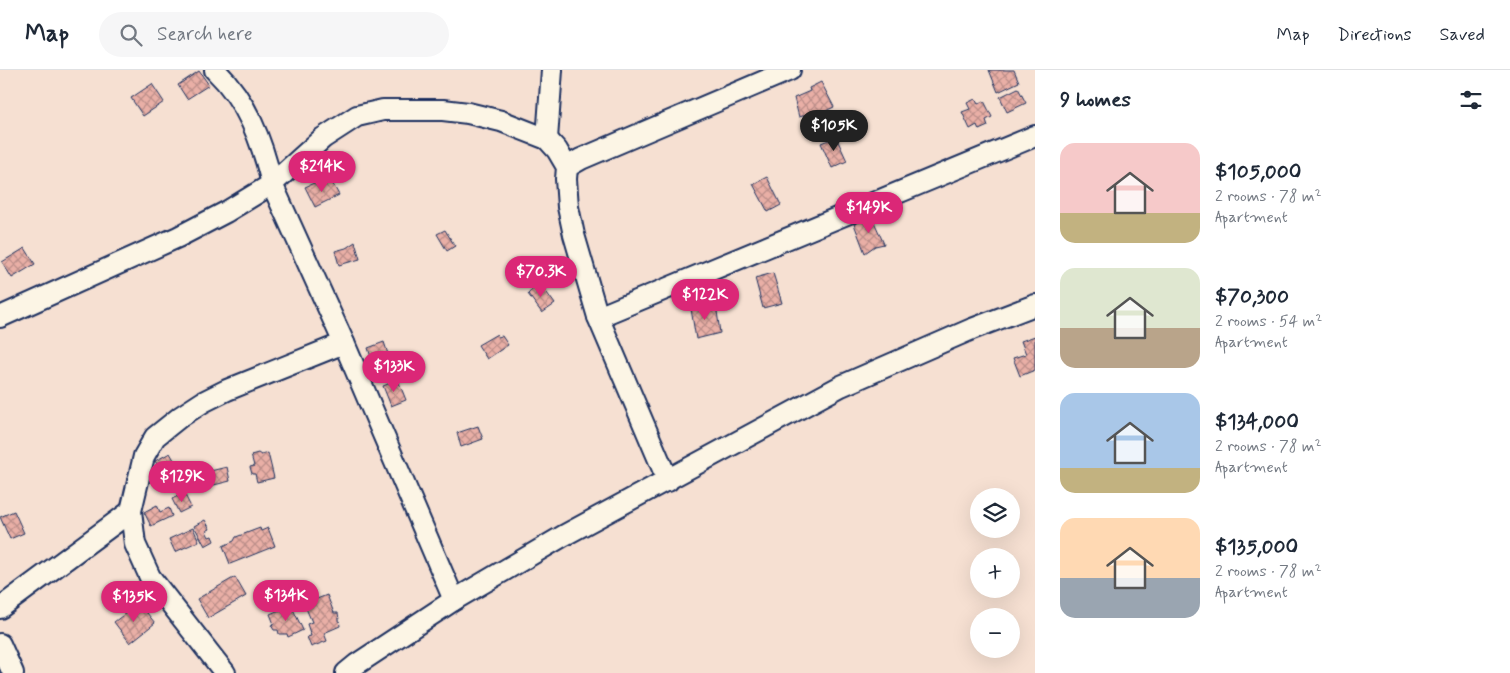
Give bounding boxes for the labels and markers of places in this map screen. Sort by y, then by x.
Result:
pin: $105K [799,109,869,152]
pin: $214K [287,150,357,193]
pin: $149K [834,191,904,234]
pin: $70.3K [500,256,582,298]
pin: $122K [670,278,740,321]
pin: $133K [359,350,429,393]
pin: $129K [147,460,217,503]
pin: $135K [99,580,169,623]
pin: $134K [251,580,321,622]

